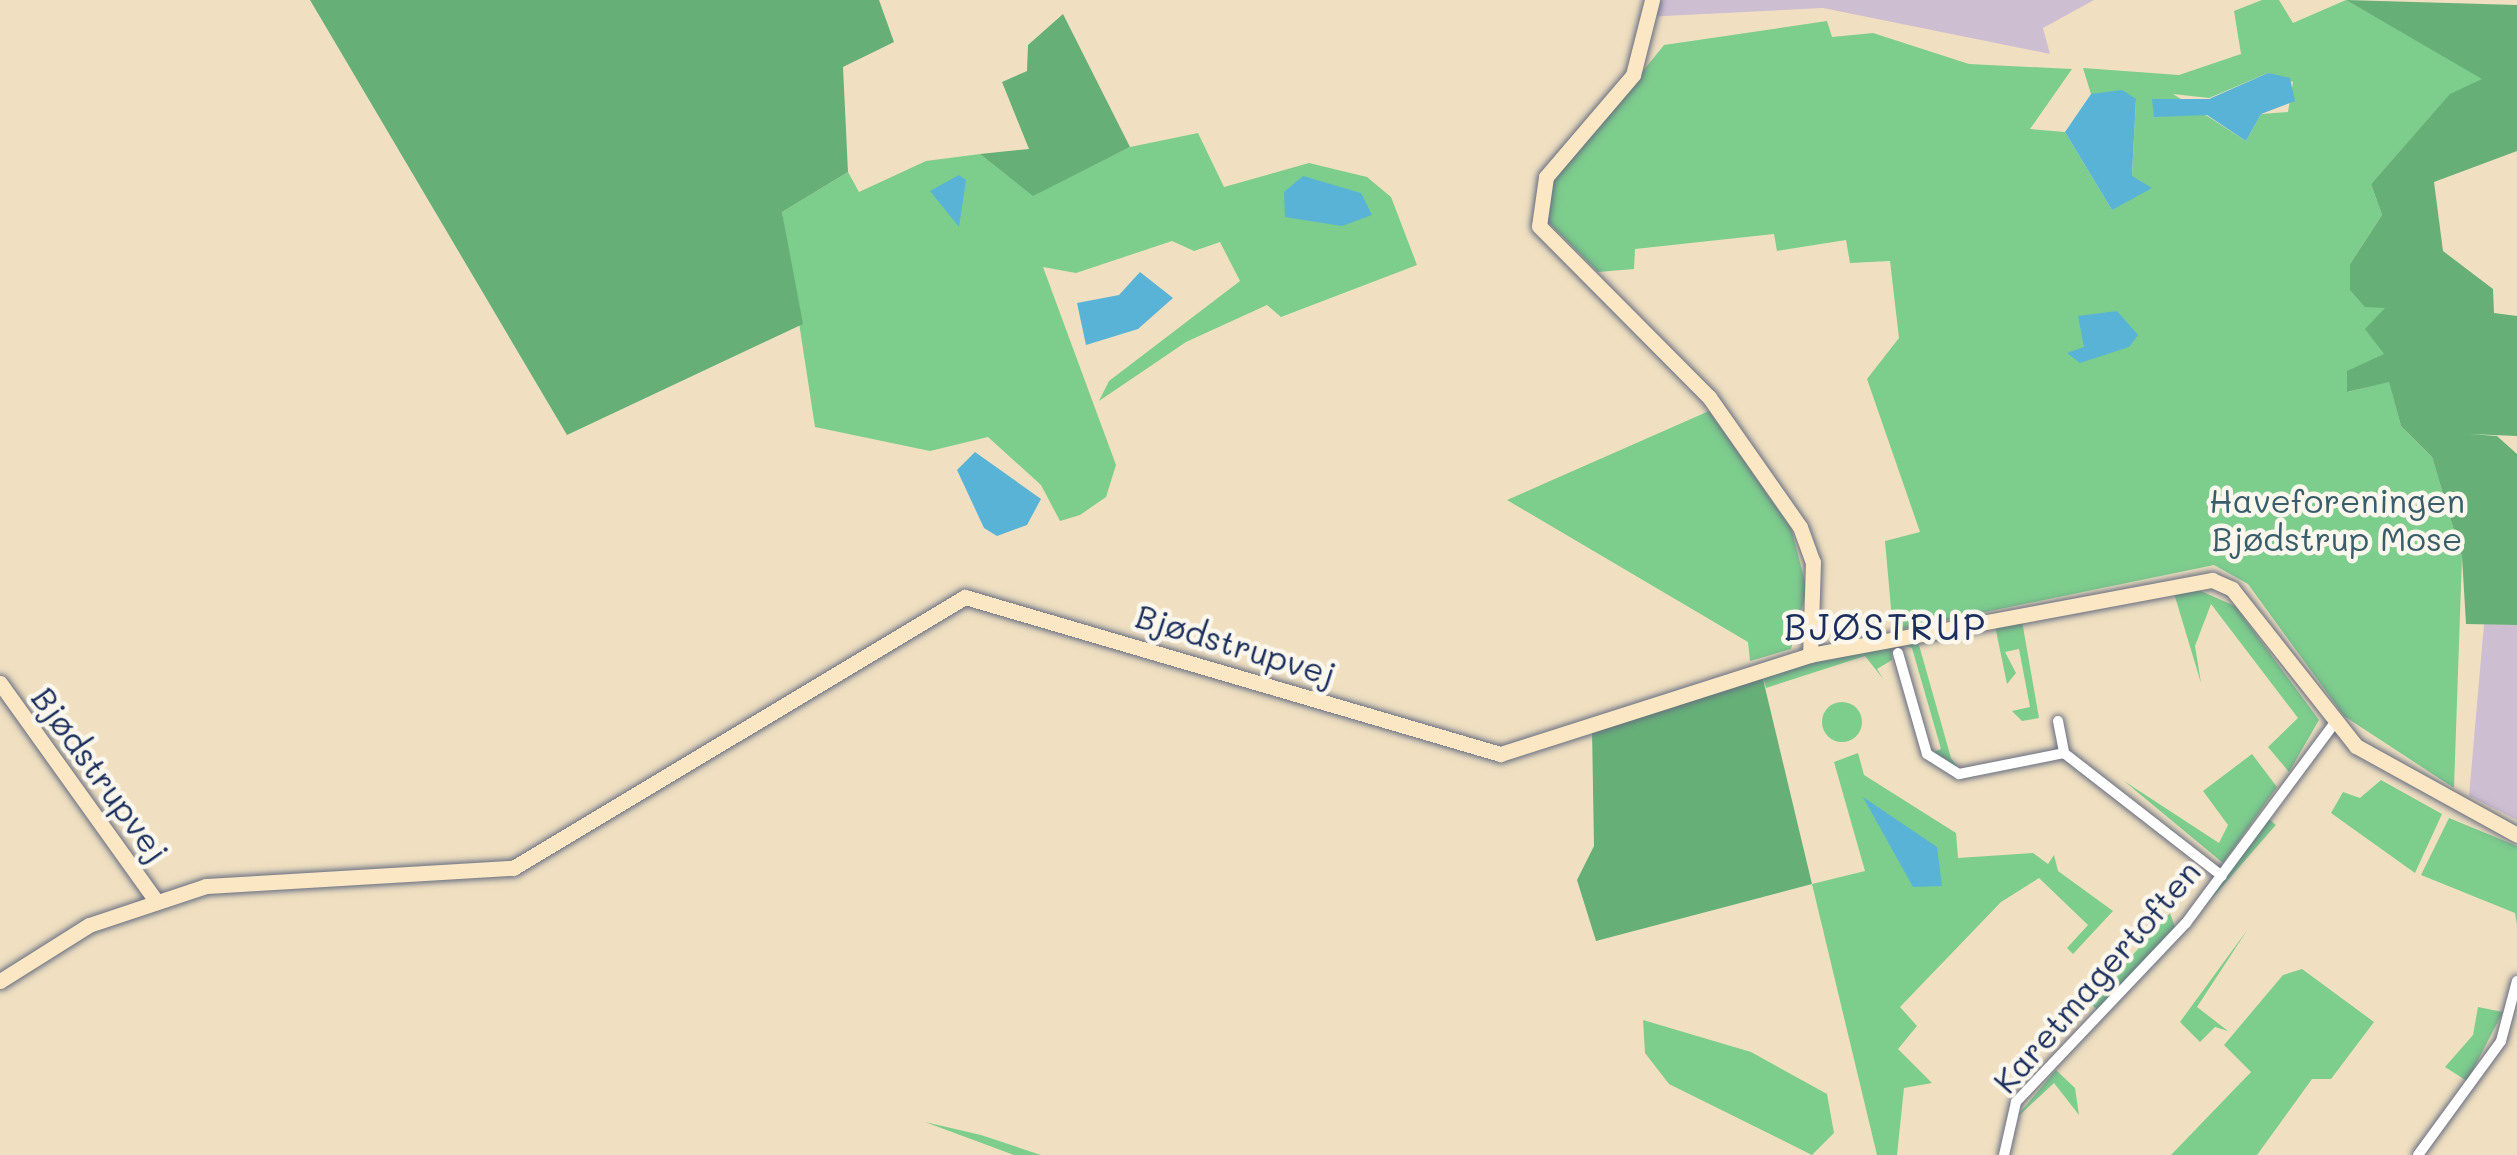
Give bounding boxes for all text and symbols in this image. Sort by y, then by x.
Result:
park label: Haveforeningen Bjødstrup Mose [2209,480,2465,558]
street label: Bjødstrupvej [1131,595,1341,693]
district label: BJØSTRUP [1784,604,1988,648]
street label: Bjødstrupvej [24,679,178,869]
street label: Karetmagertoften [1984,852,2208,1100]

